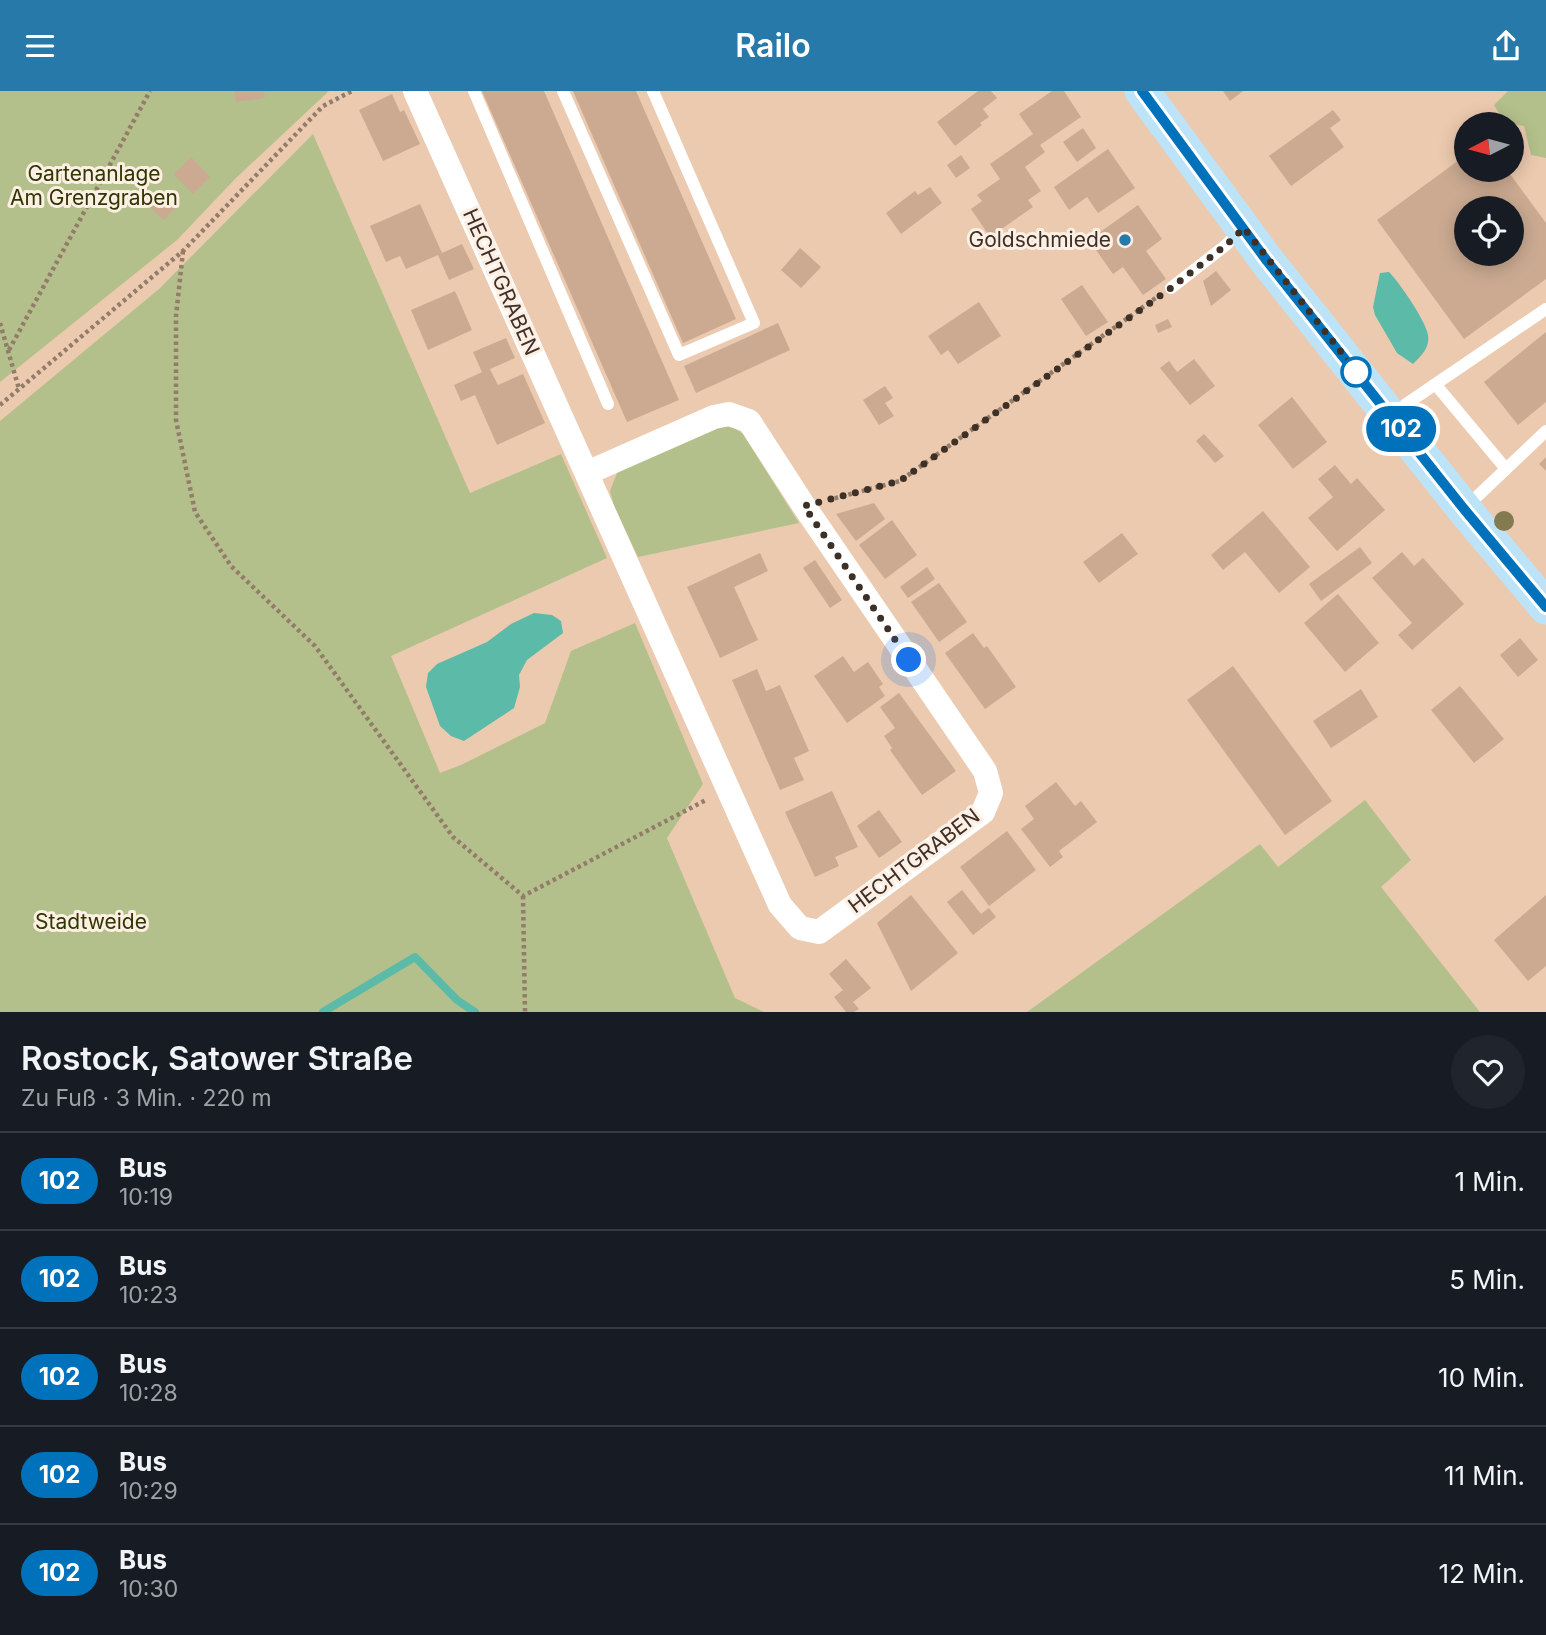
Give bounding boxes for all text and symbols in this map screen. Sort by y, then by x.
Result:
text: Railo [735,26,811,65]
icon: menu [21,27,59,65]
icon: share [1487,27,1525,65]
north arrow [1454,112,1524,182]
map controls [1454,112,1524,266]
park label: Gartenanlage Am Grenzgraben [10,161,178,210]
button: locate [1454,196,1524,266]
street label: HECHTGRABEN [458,205,545,359]
place label: Goldschmiede [968,227,1111,252]
marker: Goldschmiede [1117,232,1133,248]
unlabelled marker [1341,357,1371,387]
line badge: 102 [1361,406,1441,452]
text: 102 [1380,414,1422,443]
your location [891,642,926,677]
street label: HECHTGRABEN [843,803,984,918]
park label: Stadtweide [35,909,147,934]
button: heart [1451,1035,1525,1109]
text: Rostock, Satower Straße [21,1038,413,1078]
text: Zu Fuß · 3 Min. · 220 m [21,1084,272,1112]
text: Bus [119,1152,167,1183]
text: 102 [39,1166,80,1195]
text: 1 Min. [1454,1166,1525,1197]
text: 10:19 [119,1183,173,1211]
text: Bus [119,1250,167,1281]
text: 102 [39,1264,80,1293]
text: 5 Min. [1449,1264,1525,1295]
text: 10:23 [119,1281,178,1309]
text: Bus [119,1348,167,1379]
text: 102 [39,1362,80,1391]
text: 10 Min. [1438,1362,1525,1393]
text: 10:28 [119,1379,178,1407]
text: Bus [119,1446,167,1477]
text: 102 [39,1460,80,1489]
text: 11 Min. [1444,1460,1525,1491]
text: 10:29 [119,1477,178,1505]
text: Bus [119,1544,167,1575]
text: 102 [39,1558,80,1587]
text: 12 Min. [1439,1558,1525,1589]
text: 10:30 [119,1575,178,1603]

